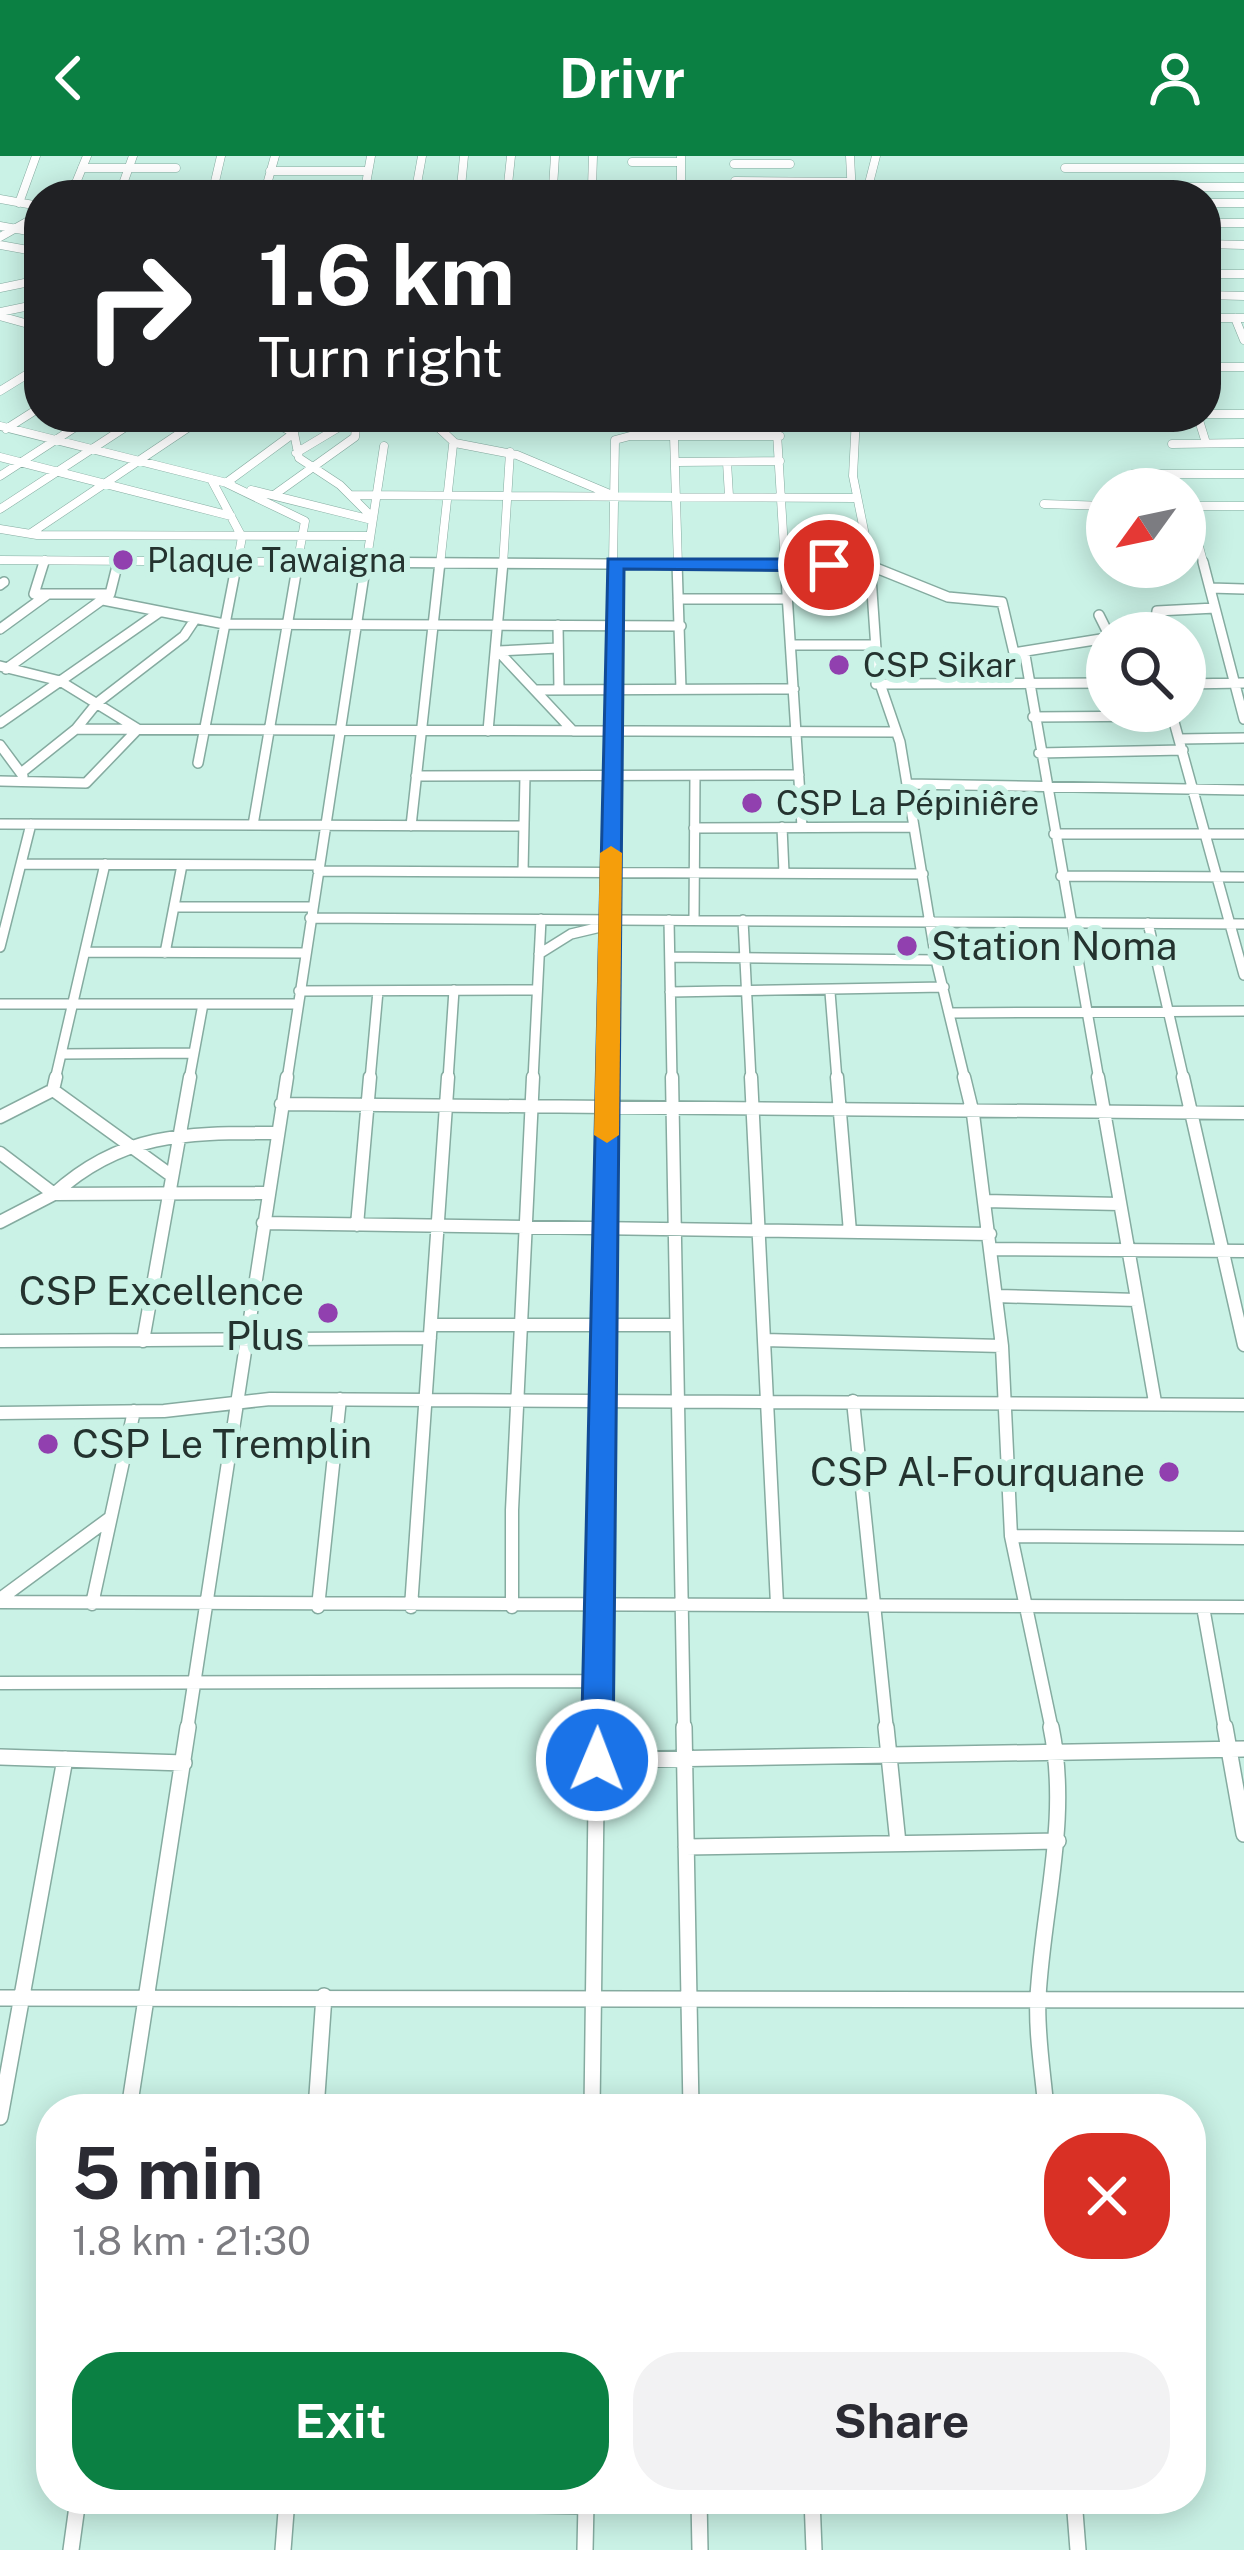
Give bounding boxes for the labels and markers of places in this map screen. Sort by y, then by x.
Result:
pin [778,514,880,616]
place label: Plaque Tawaigna [147,541,406,579]
marker: Plaque Tawaigna [110,547,136,573]
place label: CSP Sikar [863,646,1016,684]
marker: CSP Sikar [826,652,852,678]
place label: CSP La Pépiniêre [776,784,1039,822]
marker: CSP La Pépiniêre [739,790,765,816]
place label: Station Noma [931,923,1177,969]
marker: Station Noma [894,933,920,959]
place label: CSP Excellence Plus [19,1268,304,1359]
marker: CSP Excellence Plus [315,1300,341,1326]
place label: CSP Le Tremplin [72,1421,372,1467]
marker: CSP Le Tremplin [35,1431,61,1457]
place label: CSP Al-Fourquane [810,1449,1145,1495]
marker: CSP Al-Fourquane [1156,1459,1182,1485]

